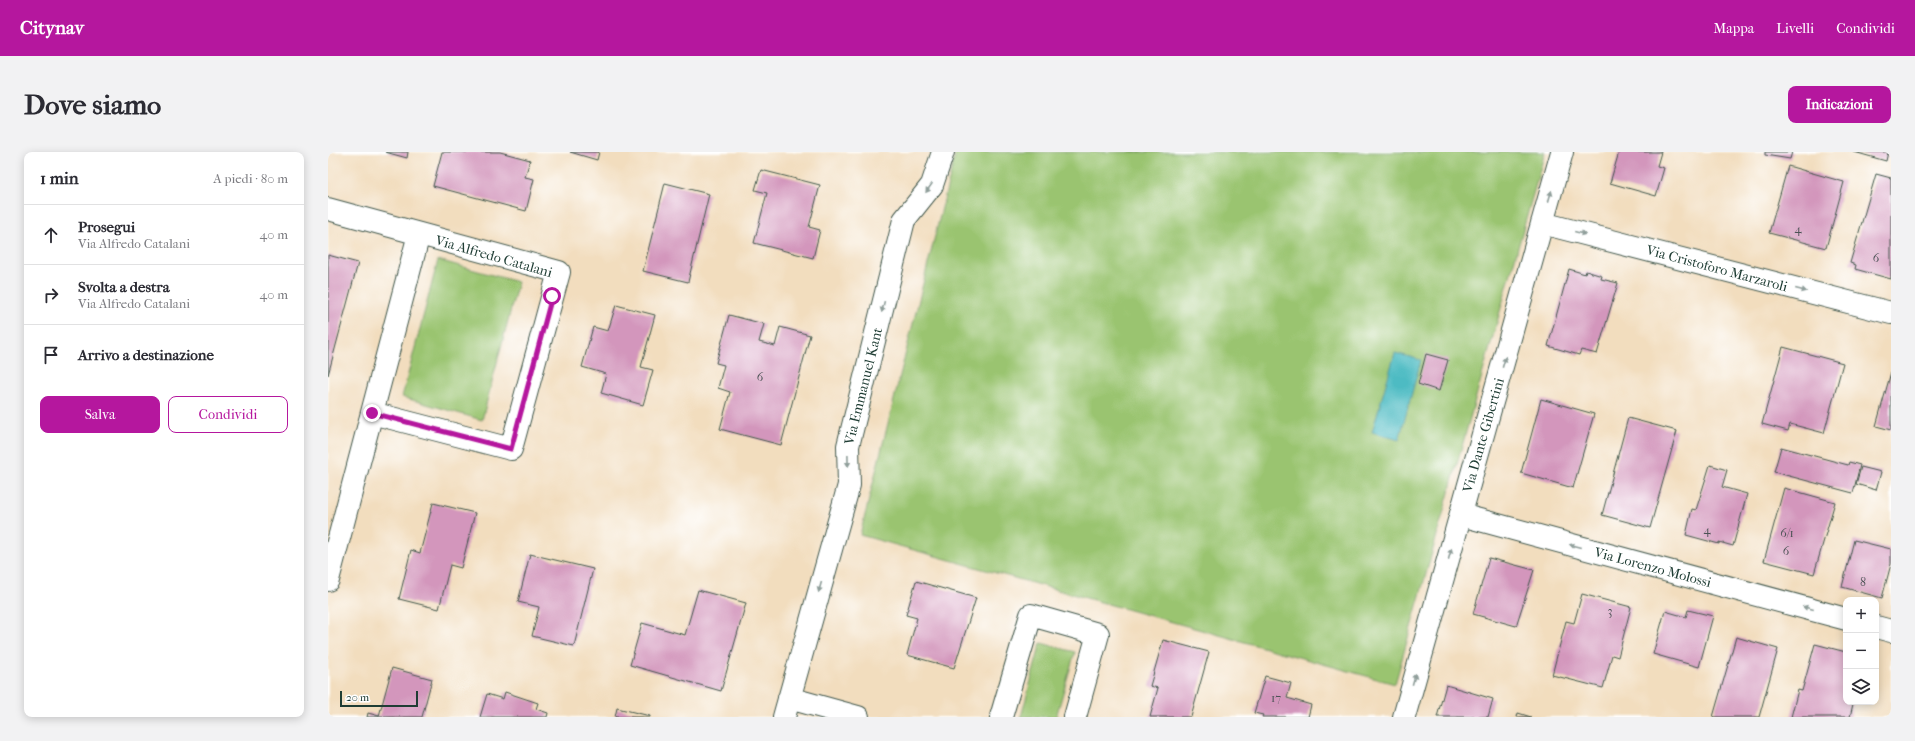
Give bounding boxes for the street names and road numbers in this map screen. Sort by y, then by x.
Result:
street label: Via Alfredo Catalani [433,231,554,281]
street label: Via Cristoforo Marzaroli [1643,241,1789,296]
street label: Via Emmanuel Kant [840,326,886,448]
street label: Via Dante Gibertini [1459,376,1508,495]
street label: Via Lorenzo Molossi [1592,543,1713,591]

